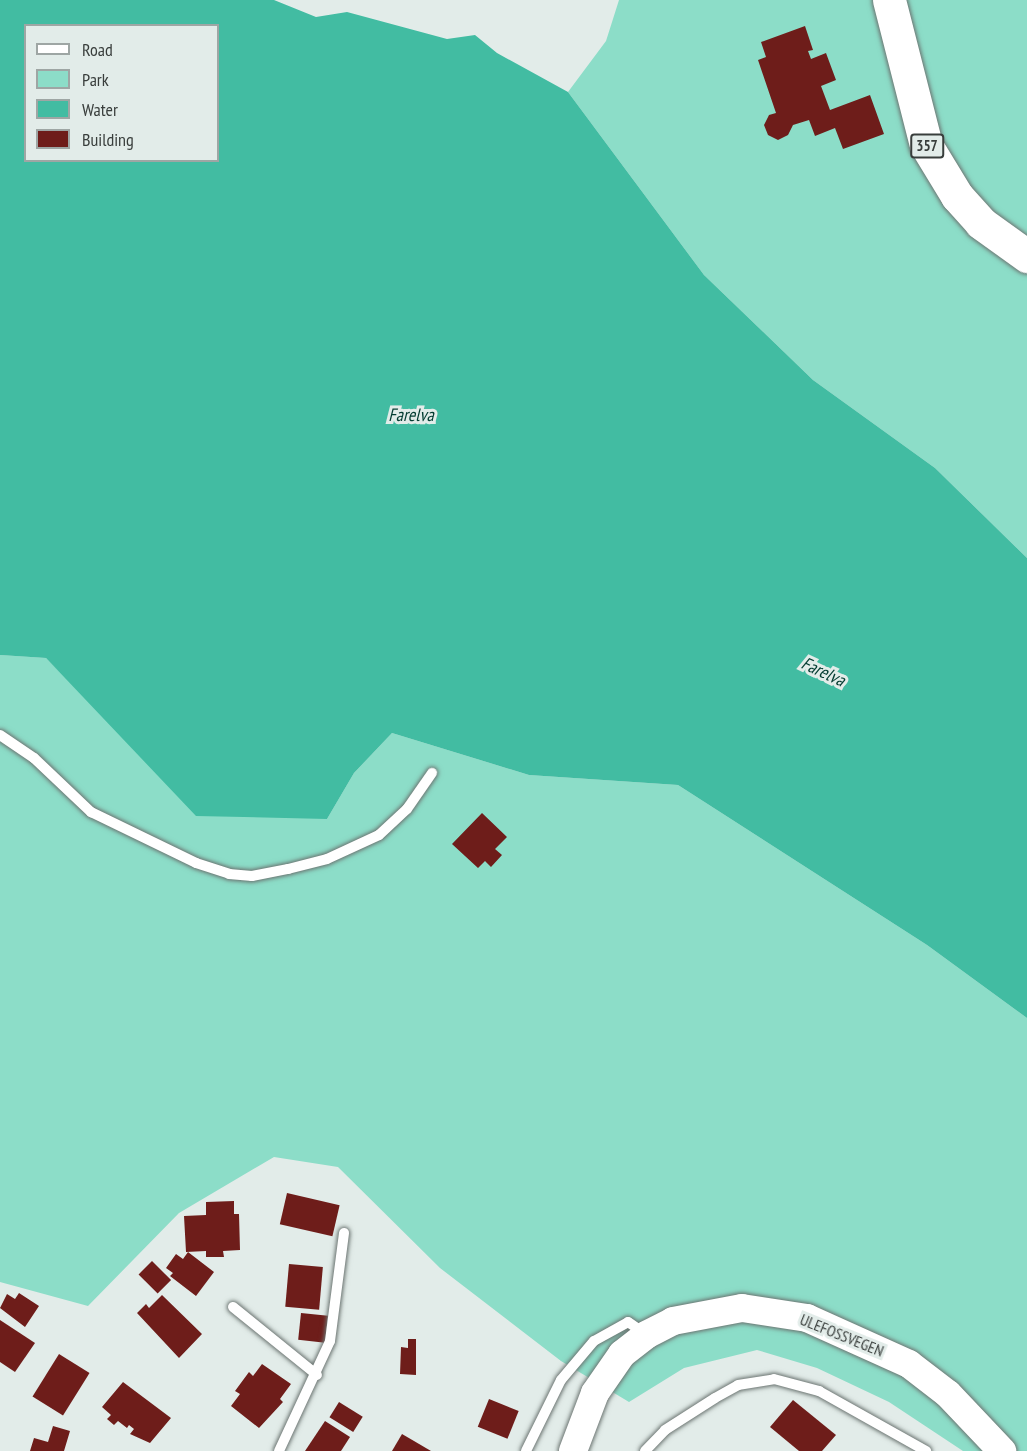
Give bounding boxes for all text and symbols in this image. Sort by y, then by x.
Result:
legend [24,24,219,162]
text: Road [82,38,113,61]
text: Park [82,68,109,91]
text: Water [82,98,118,121]
text: Building [82,128,134,151]
road number: 357 [909,134,945,158]
water label: Farelva [388,404,434,426]
water label: Farelva [798,653,848,691]
street label: ULEFOSSVEGEN [797,1310,887,1360]

